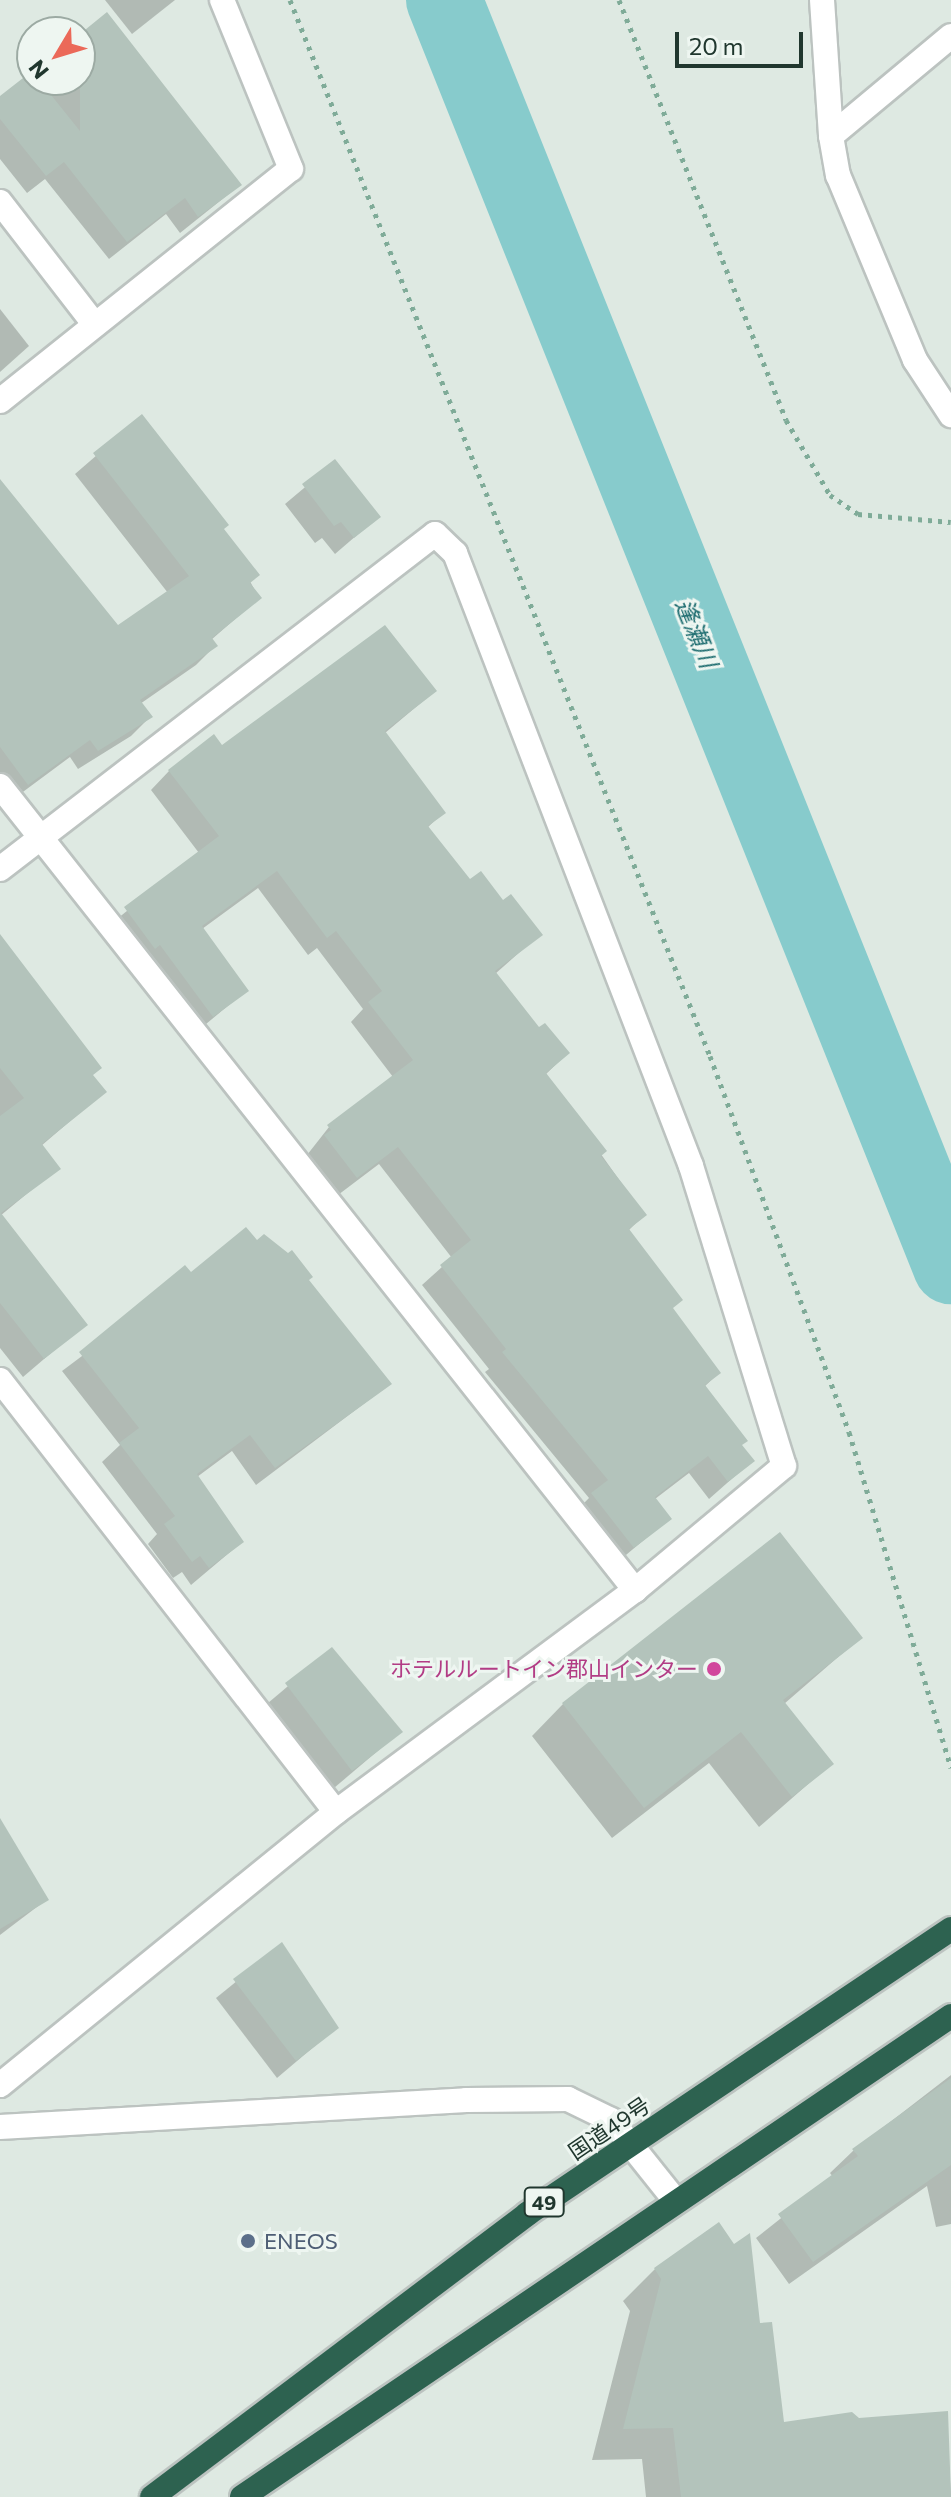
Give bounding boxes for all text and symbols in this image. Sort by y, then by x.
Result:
north arrow [16,16,96,96]
scale bar [679,16,807,66]
text: 20 m [689,31,743,60]
text: N [23,55,54,85]
water label: 逢瀬川 [670,594,724,672]
place label: ホテルルートイン郡山インター [390,1656,698,1682]
marker: ホテルルートイン郡山インター [705,1660,723,1678]
street label: 国道49号 [563,2091,655,2165]
road number: 49 [522,2186,566,2218]
place label: ENEOS [264,2228,338,2254]
marker: ENEOS [239,2232,257,2250]

